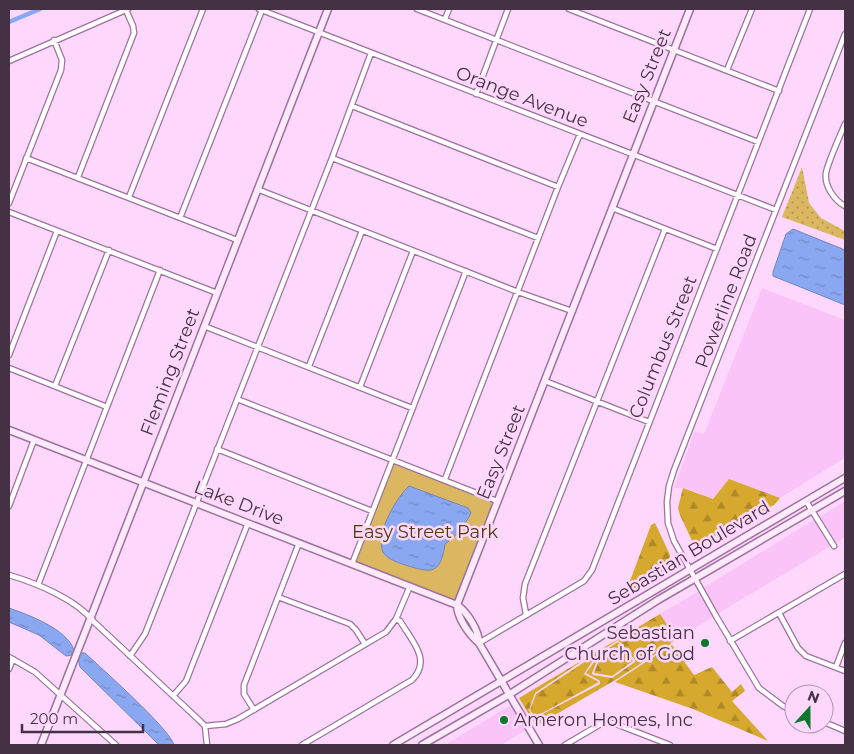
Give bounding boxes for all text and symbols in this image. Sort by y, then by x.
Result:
street label: Easy Street [618,25,676,127]
street label: Orange Avenue [453,62,592,132]
street label: Powerline Road [690,231,762,371]
street label: Columbus Street [624,272,702,422]
street label: Fleming Street [136,305,204,439]
street label: Easy Street [472,401,530,503]
street label: Lake Drive [191,476,287,530]
street label: Sebastian Boulevard [604,496,774,610]
park label: Easy Street Park [352,521,498,543]
place label: Sebastian Church of God [565,622,695,665]
marker: Sebastian Church of God [699,637,711,649]
north arrow [784,684,834,734]
text: N [805,686,822,707]
scale bar [22,702,144,734]
text: 200 m [30,709,78,728]
place label: Ameron Homes, Inc [514,709,693,731]
marker: Ameron Homes, Inc [498,714,510,726]

